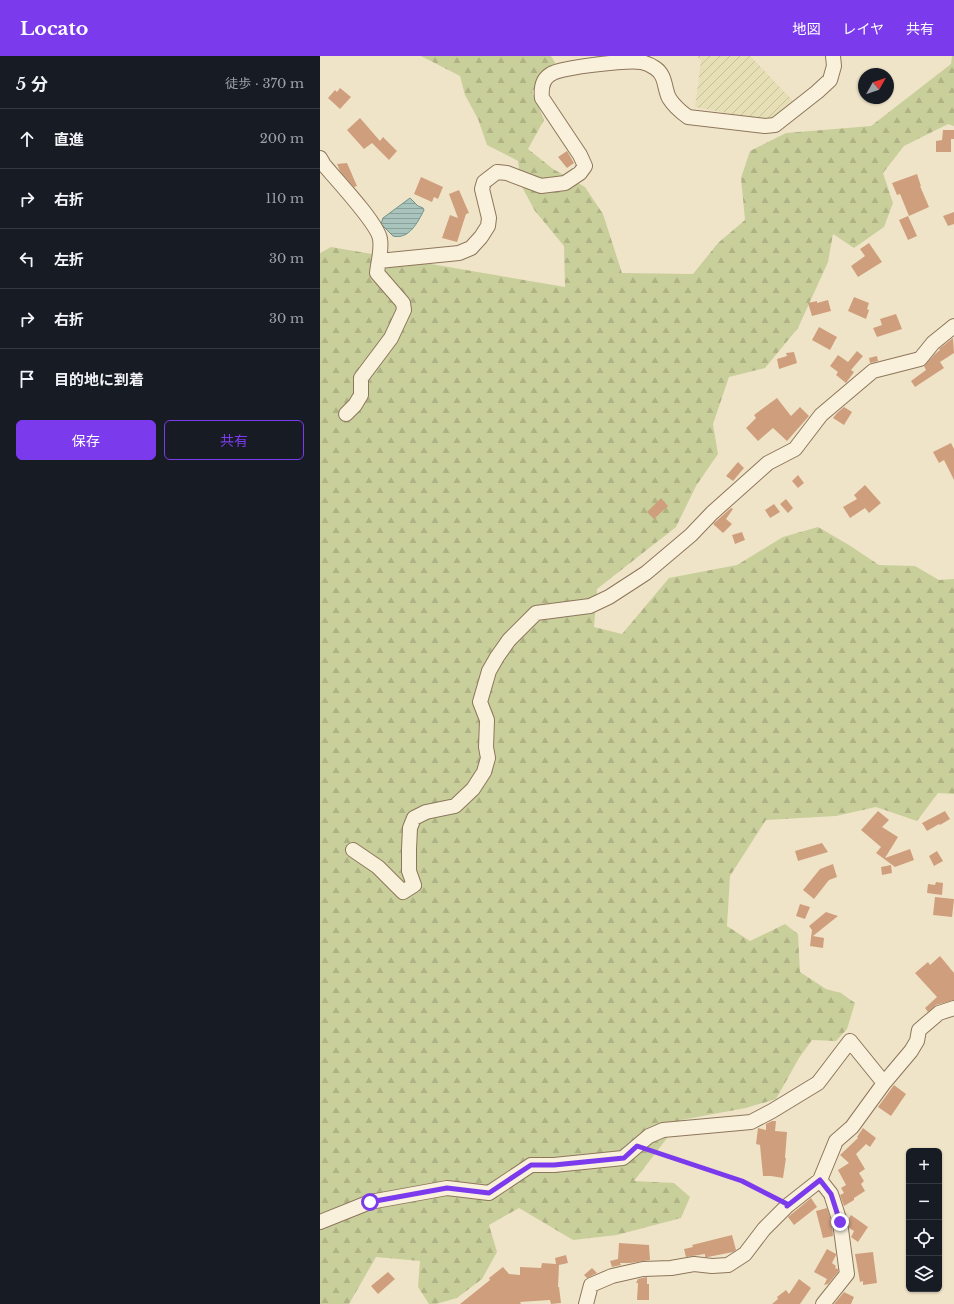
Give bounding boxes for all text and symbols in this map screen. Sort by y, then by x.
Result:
text: Locato [20,17,88,40]
text: 地図 [792,20,820,38]
text: レイヤ [842,20,884,38]
text: 共有 [906,20,934,38]
north arrow [858,68,894,104]
text: 5 分 [16,74,48,95]
text: 徒歩 · 370 m [225,75,304,92]
icon: ahead [16,128,38,150]
text: 直進 [54,130,84,149]
text: 200 m [260,130,304,147]
icon: right [16,188,38,210]
text: 右折 [54,190,84,209]
text: 110 m [265,190,304,207]
icon: left [16,248,38,270]
text: 左折 [54,250,84,269]
text: 30 m [269,250,304,267]
icon: right [16,308,38,330]
text: 右折 [54,310,84,329]
text: 30 m [269,310,304,327]
icon: arrive [16,368,38,390]
text: 目的地に到着 [54,370,144,389]
button: 保存 [16,420,156,460]
button: 共有 [164,420,304,460]
map controls [906,1148,942,1292]
button: + [906,1148,942,1184]
button: − [906,1184,942,1220]
route start [361,1193,379,1211]
route end [831,1213,849,1231]
button: locate [906,1220,942,1256]
button: layers [906,1256,942,1292]

